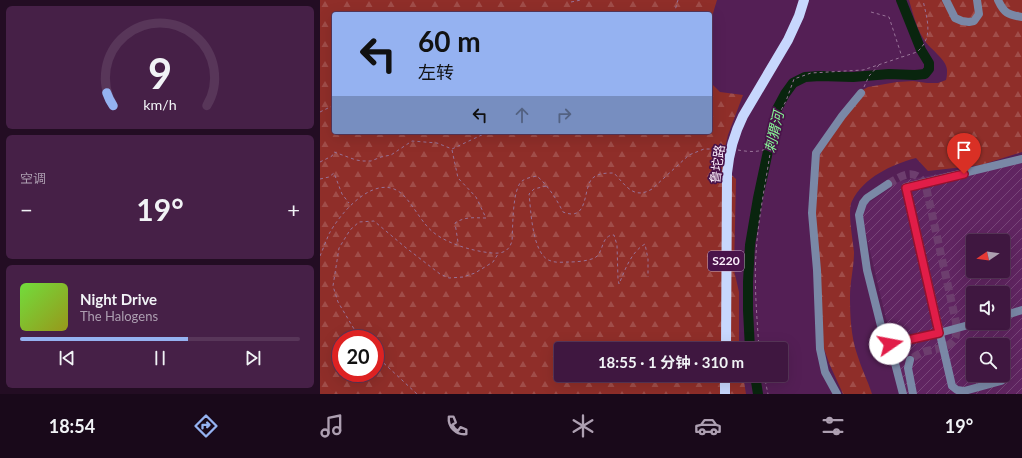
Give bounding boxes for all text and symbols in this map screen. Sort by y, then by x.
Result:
text: 60 m [418,24,481,58]
icon: left [352,28,404,80]
text: 9 [148,47,172,97]
text: 左转 [418,61,454,83]
text: km/h [143,95,177,112]
icon: left [469,104,491,126]
icon: ahead [511,104,533,126]
icon: right [553,104,575,126]
water label: 刺猬河 [761,107,787,154]
pin [947,133,981,174]
icon: arrive [953,139,975,161]
street label: 鲁坨路 [706,144,728,184]
text: 空调 [20,170,46,186]
text: 19° [136,191,184,227]
text: − [20,196,33,223]
text: + [287,196,300,223]
north arrow [966,234,1010,278]
map controls [966,234,1010,382]
road number: S220 [708,251,744,271]
button: sound [966,286,1010,330]
text: Night Drive [80,290,157,308]
text: The Halogens [80,308,158,324]
position arrow [869,323,911,365]
speed limit sign: 20 [332,330,384,382]
button: search [966,338,1010,382]
icon: previous [56,347,78,369]
icon: pause [149,347,171,369]
icon: next [242,347,264,369]
text: 18:55 · 1 分钟 · 310 m [598,353,744,371]
icon: directions [192,412,220,440]
icon: music [318,412,346,440]
icon: phone [443,412,471,440]
icon: climate [569,412,597,440]
icon: car [694,412,722,440]
icon: filters [819,412,847,440]
text: 18:54 [49,415,95,437]
text: 19° [945,415,973,437]

